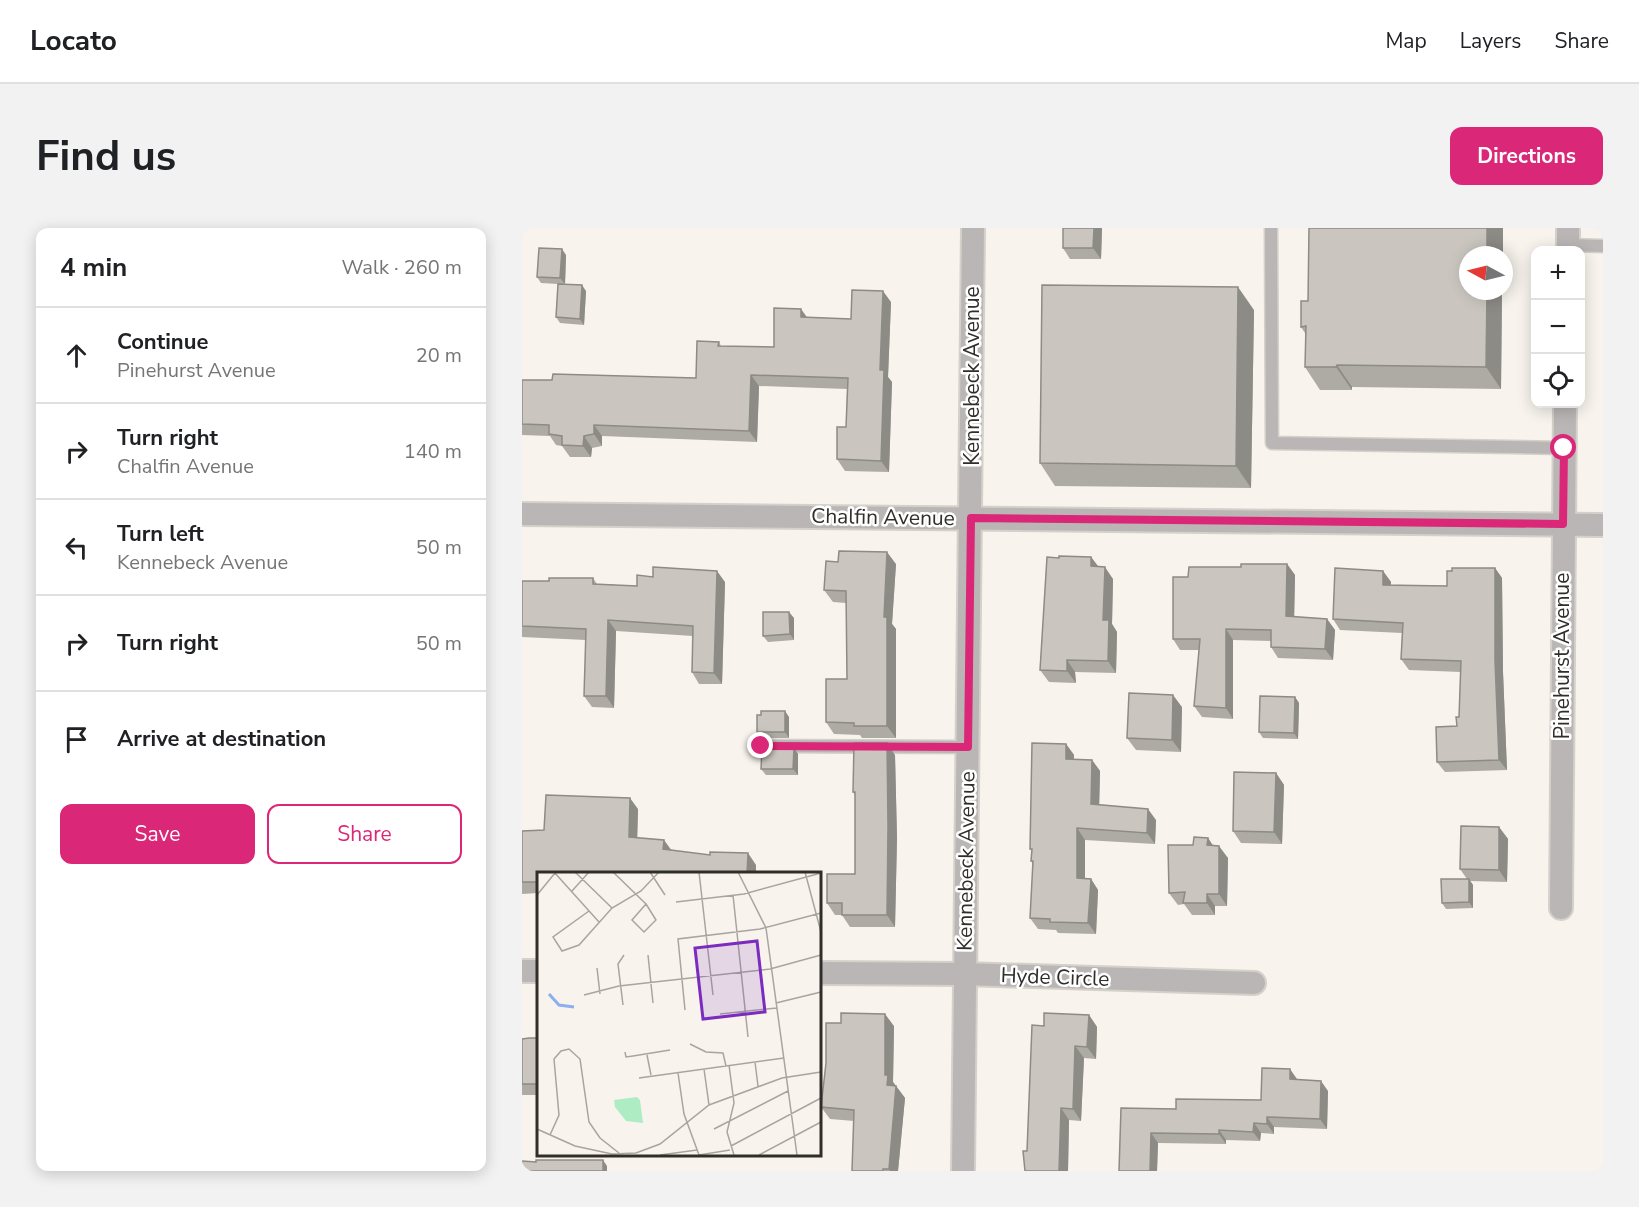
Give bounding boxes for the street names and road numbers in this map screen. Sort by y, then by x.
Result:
street label: Kennebeck Avenue [958,286,986,466]
street label: Chalfin Avenue [811,502,955,532]
street label: Pinehurst Avenue [1548,573,1576,739]
street label: Kennebeck Avenue [950,771,982,951]
street label: Hyde Circle [1000,961,1110,993]

